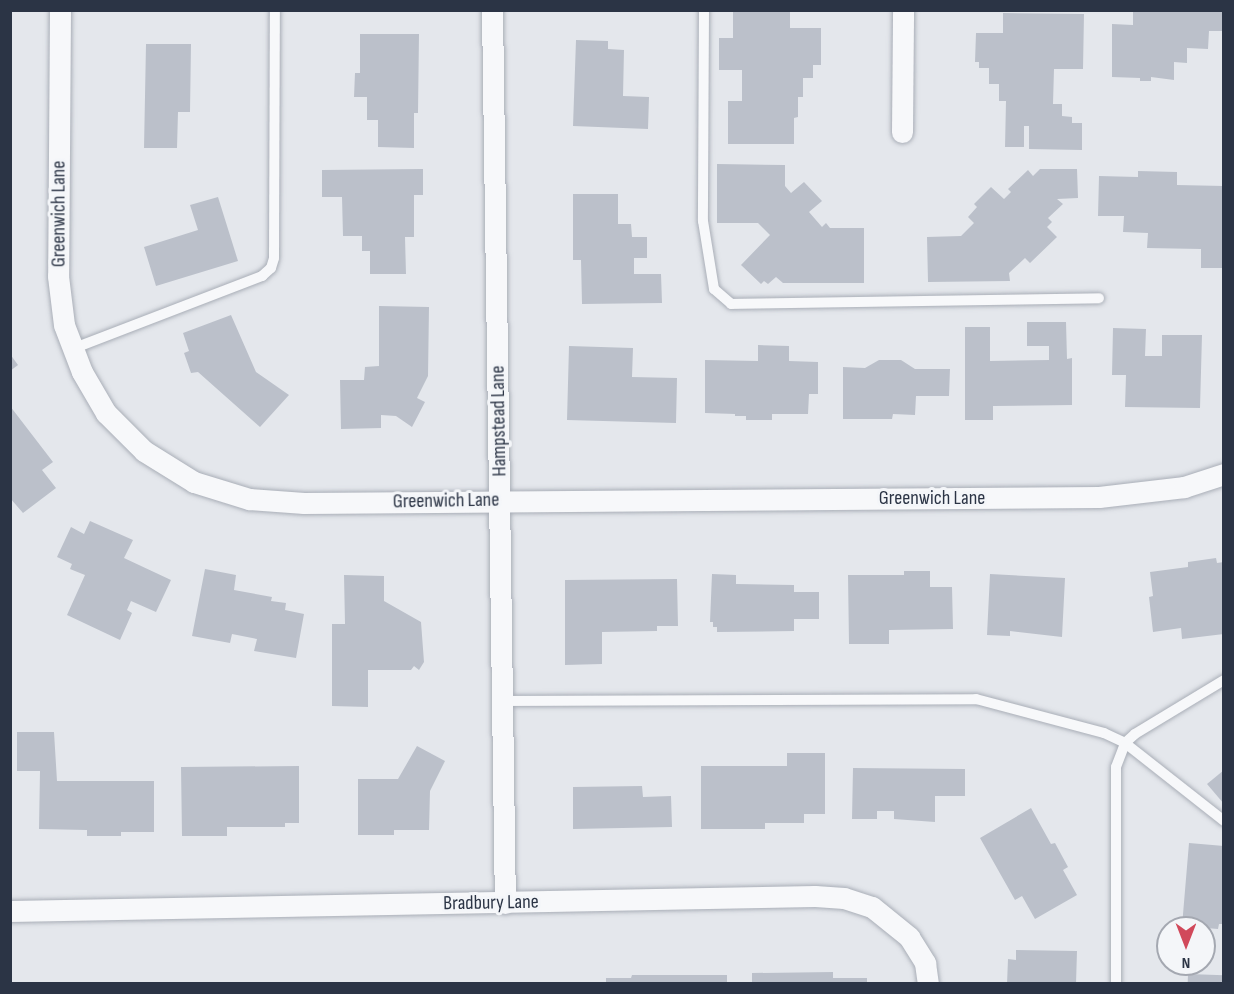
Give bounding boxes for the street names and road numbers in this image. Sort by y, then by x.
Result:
street label: Greenwich Lane [47,161,71,267]
street label: Hampstead Lane [486,365,512,477]
street label: Greenwich Lane [879,486,985,510]
street label: Greenwich Lane [393,488,499,514]
street label: Bradbury Lane [443,890,539,916]

